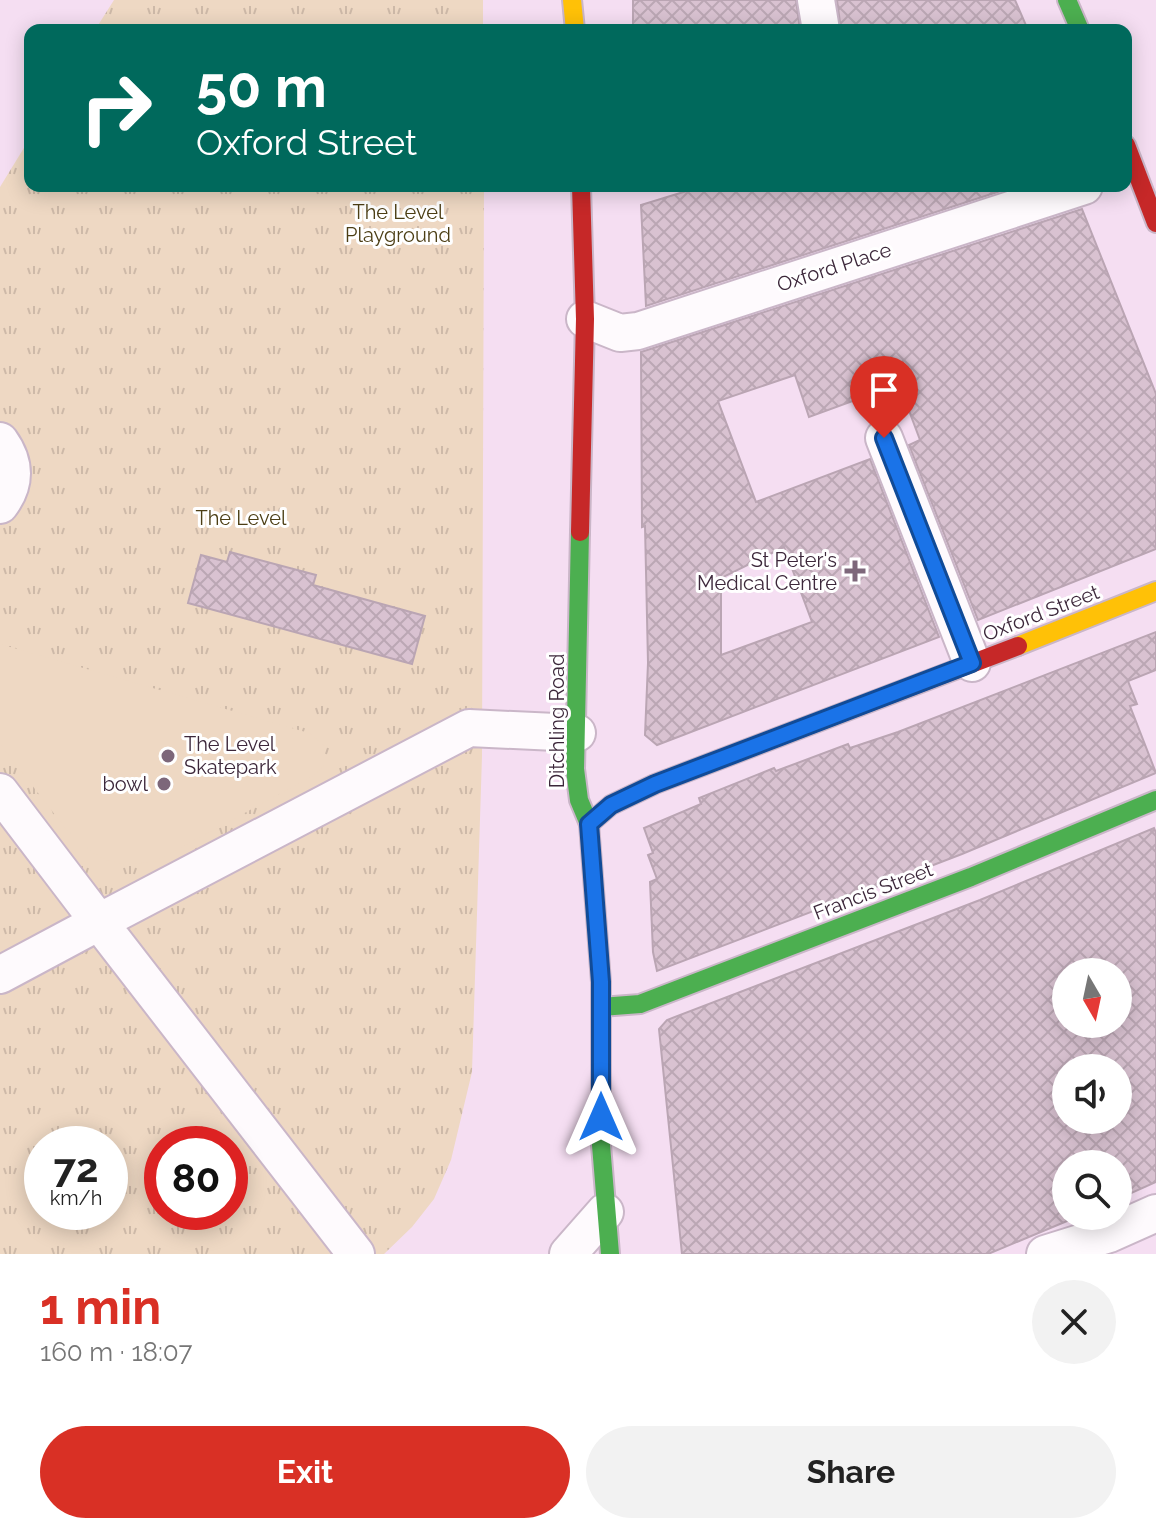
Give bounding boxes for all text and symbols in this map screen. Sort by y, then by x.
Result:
text: 50 m [196,54,327,120]
icon: right [64,56,168,160]
text: Oxford Street [196,121,417,163]
park label: The Level Playground [345,200,451,247]
street label: Oxford Place [774,237,894,297]
pin [850,356,918,438]
icon: arrive [862,368,906,412]
park label: The Level [195,506,287,530]
place label: St Peter's Medical Centre [697,548,837,595]
marker: St Peter's Medical Centre [844,560,866,582]
street label: Oxford Street [979,580,1103,646]
street label: Ditchling Road [545,654,569,788]
place label: The Level Skatepark [184,732,277,779]
marker: The Level Skatepark [159,747,177,765]
place label: bowl [102,772,149,796]
marker: bowl [155,775,173,793]
street label: Francis Street [810,857,936,925]
north arrow [1052,958,1132,1038]
map controls [1052,958,1132,1230]
button: sound [1052,1054,1132,1134]
position arrow [559,1075,643,1159]
speed limit sign: 80 [144,1126,248,1230]
text: 72 [53,1144,98,1191]
button: search [1052,1150,1132,1230]
text: km/h [50,1186,102,1210]
text: 1 min [40,1279,161,1335]
button: close [1032,1280,1116,1364]
text: 160 m · 18:07 [40,1337,192,1367]
button: Exit [40,1426,570,1518]
button: Share [586,1426,1116,1518]

